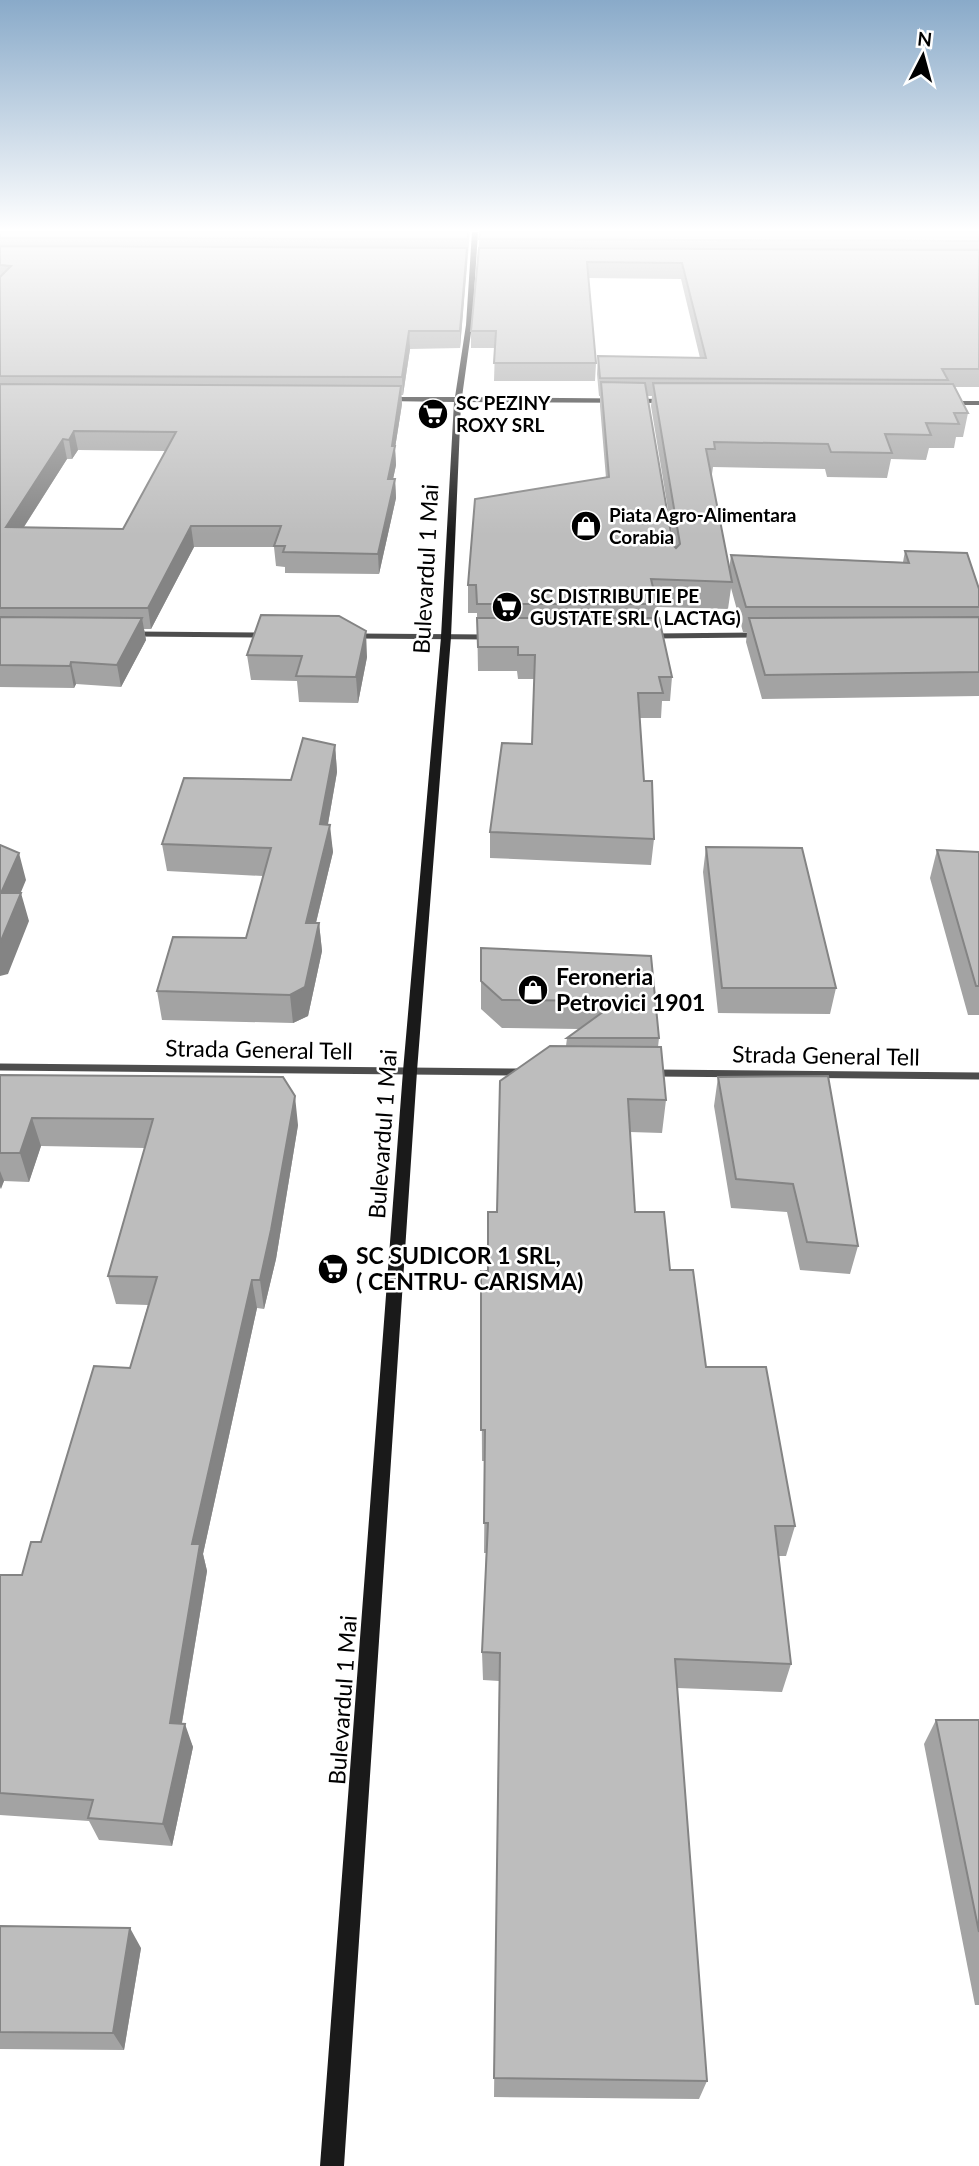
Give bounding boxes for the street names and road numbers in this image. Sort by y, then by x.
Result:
street label: Bulevardul 1 Mai [407,483,443,655]
street label: Strada General Tell [165,1033,353,1065]
street label: Strada General Tell [732,1039,920,1071]
street label: Bulevardul 1 Mai [362,1048,402,1220]
street label: Bulevardul 1 Mai [322,1614,362,1786]

